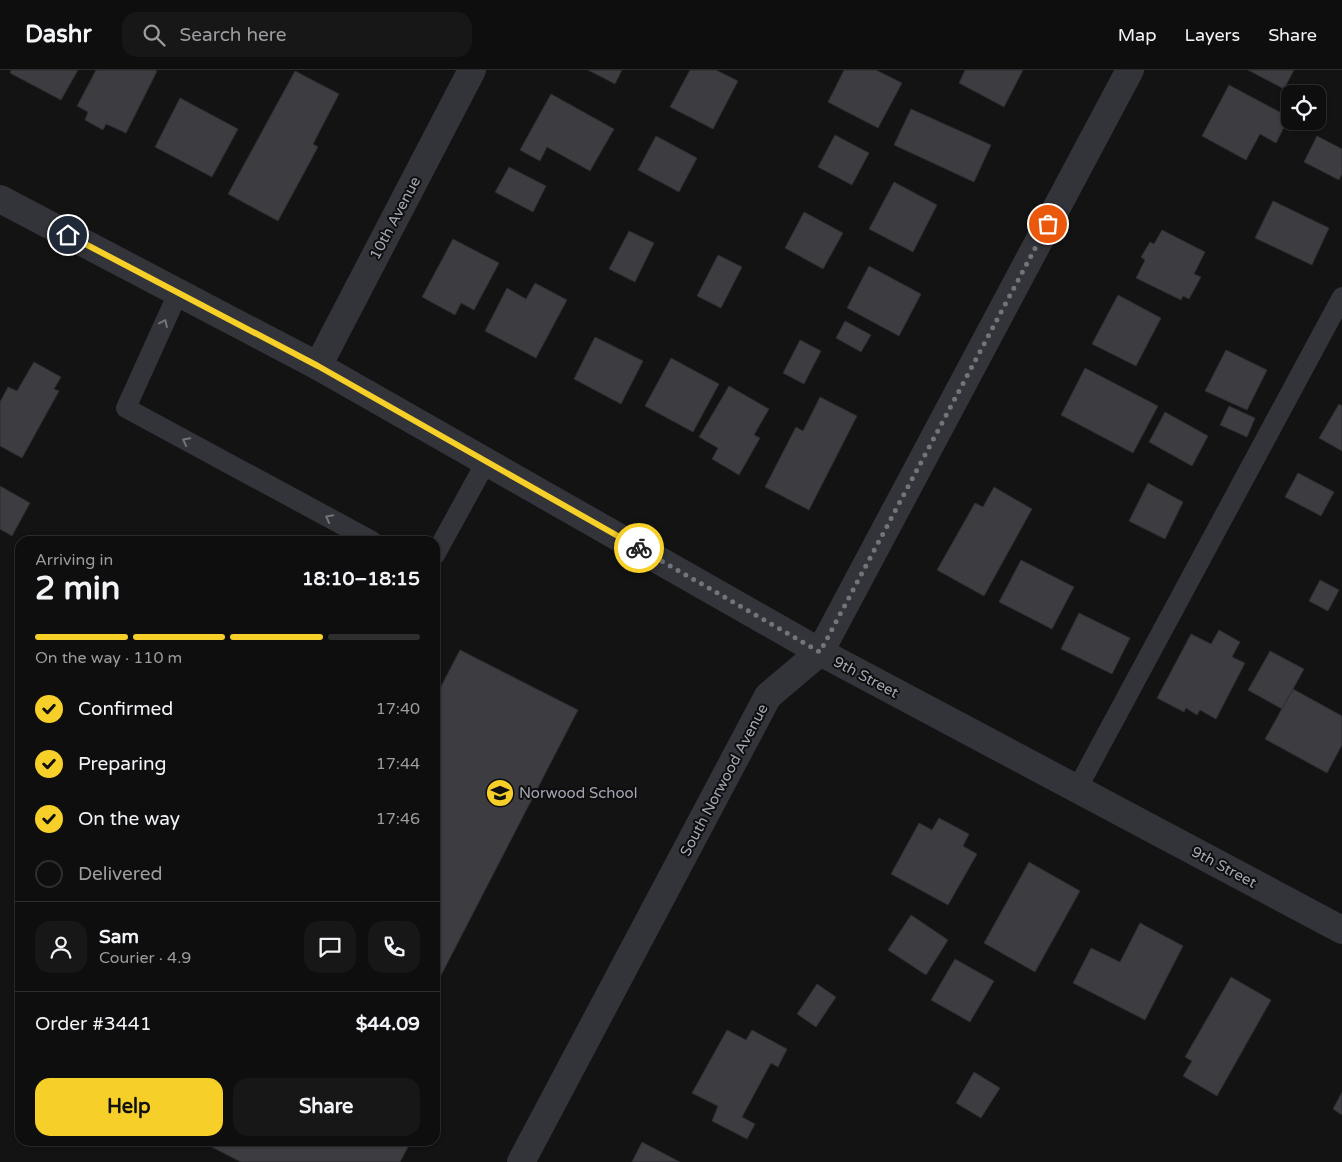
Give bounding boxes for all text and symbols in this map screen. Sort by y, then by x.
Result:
search box [122,12,472,57]
text: Dashr [25,20,92,49]
icon: search [140,21,168,49]
text: Search here [180,24,286,46]
text: Map [1118,24,1157,46]
text: Layers [1185,24,1240,46]
text: Share [1268,24,1317,46]
map controls [1281,85,1326,130]
button: locate [1281,85,1326,130]
street label: 10th Avenue [366,173,424,263]
pin [1027,203,1069,245]
icon: bag [1034,210,1062,238]
pin [47,214,89,256]
icon: home [54,221,82,249]
one-way arrow [158,319,169,328]
one-way arrow [183,437,192,447]
one-way arrow [325,514,334,524]
courier [614,523,664,573]
icon: bike [625,534,653,562]
text: Arriving in [35,550,113,570]
text: 18:10–18:15 [302,568,420,590]
text: 2 min [35,570,120,608]
text: On the way · 110 m [35,648,182,668]
street label: 9th Street [830,652,902,702]
icon: check [35,695,63,723]
text: Confirmed [78,698,173,720]
text: 17:40 [376,699,420,719]
street label: South Norwood Avenue [676,701,772,859]
icon: check [35,750,63,778]
text: Preparing [78,753,167,775]
text: 17:44 [376,754,420,774]
school or university icon: Norwood School [485,778,515,808]
place label: Norwood School [519,784,637,802]
icon: check [35,805,63,833]
text: On the way [78,808,180,830]
text: 17:46 [376,809,420,829]
street label: 9th Street [1188,842,1260,892]
text: Delivered [78,863,163,885]
button: person [35,921,87,973]
button: chat [304,921,356,973]
button: phone [368,921,420,973]
text: Sam [99,926,139,948]
text: Courier · 4.9 [99,948,191,968]
text: Order #3441 [35,1013,152,1035]
text: $44.09 [356,1013,420,1035]
button: Help [35,1078,223,1136]
button: Share [233,1078,420,1136]

